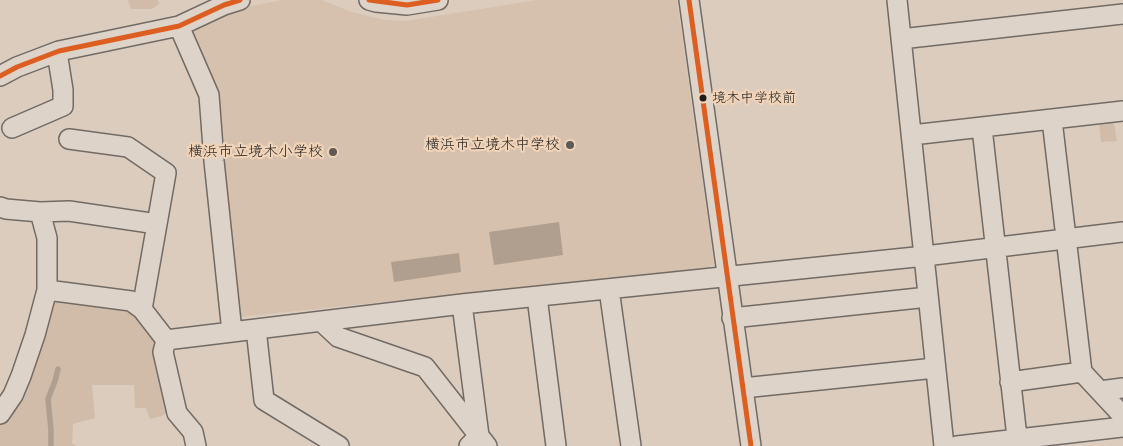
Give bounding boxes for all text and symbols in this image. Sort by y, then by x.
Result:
place label: 境木中学校前 [712,90,796,106]
marker: 境木中学校前 [698,93,708,103]
place label: 横浜市立境木中学校 [425,136,560,154]
marker: 横浜市立境木中学校 [564,139,576,151]
place label: 横浜市立境木小学校 [188,143,323,161]
marker: 横浜市立境木小学校 [327,146,339,158]

